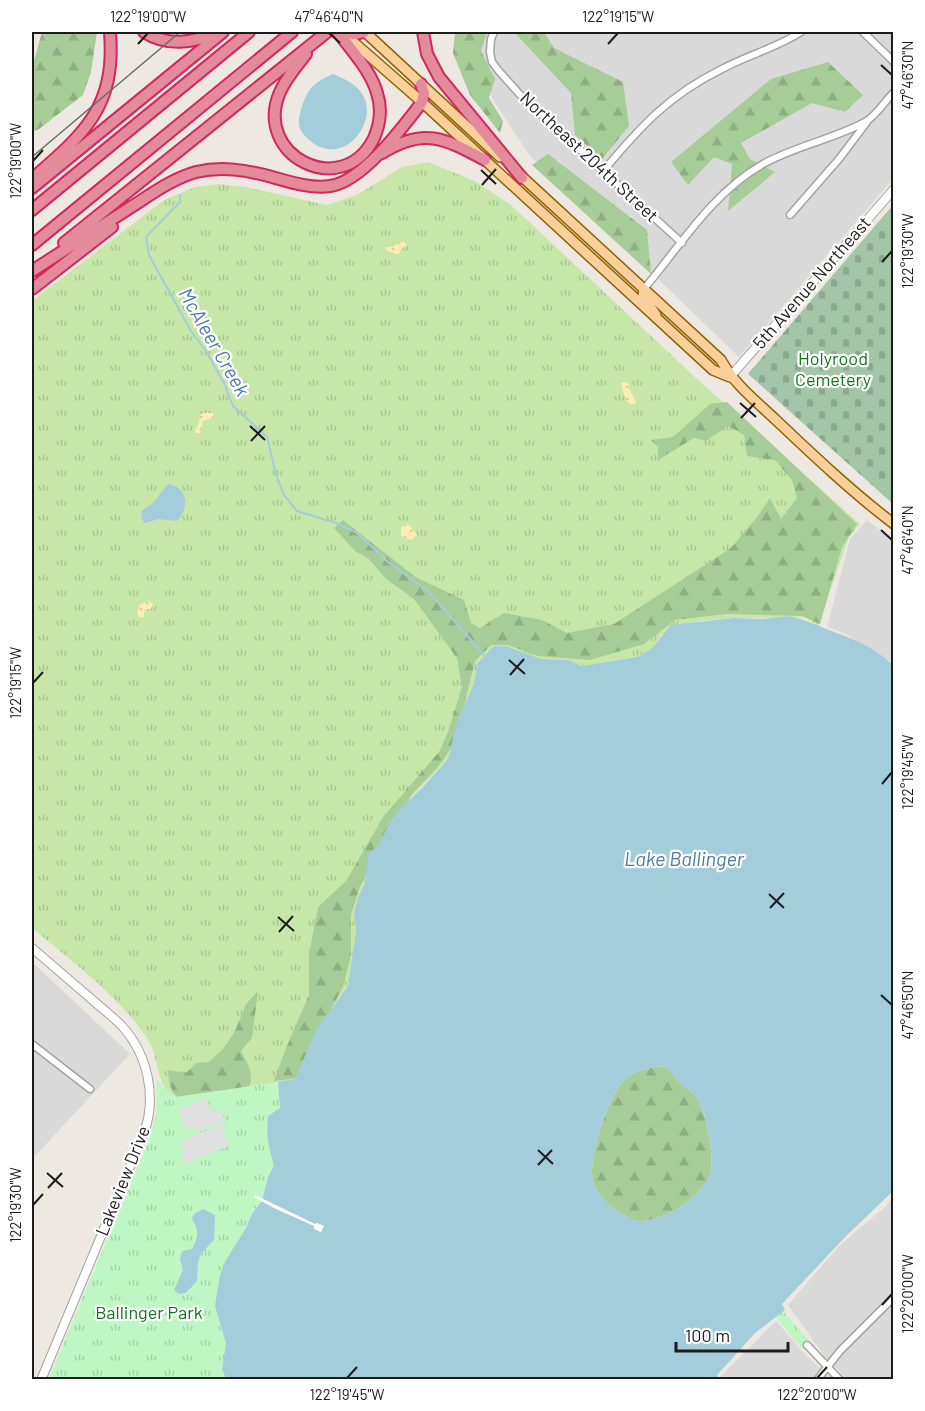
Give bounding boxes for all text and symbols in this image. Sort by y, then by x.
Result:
text: 122°19'00"W [110,7,186,25]
text: 47°46'40"N [294,7,364,25]
text: 122°19'15"W [582,7,654,25]
text: 47°46'30"N [898,41,916,109]
street label: Northeast 204th Street [516,86,663,226]
text: 122°19'00"W [6,123,24,199]
street label: 5th Avenue Northeast [748,211,875,353]
text: 122°19'30"W [898,213,916,289]
water label: McAleer Creek [174,283,256,400]
park label: Holyrood Cemetery [795,347,871,390]
text: 47°46'40"N [898,505,916,575]
text: 122°19'15"W [6,647,24,719]
text: 122°19'45"W [898,734,916,810]
water label: Lake Ballinger [624,846,745,870]
text: 47°46'50"N [898,971,916,1039]
street label: Lakeview Drive [90,1122,154,1239]
text: 122°19'30"W [6,1167,24,1243]
text: 122°20'00"W [898,1254,916,1334]
park label: Ballinger Park [95,1301,203,1323]
scale bar [676,1315,788,1353]
text: 100 m [685,1324,730,1346]
text: 122°19'45"W [309,1385,385,1403]
text: 122°20'00"W [777,1385,857,1403]

